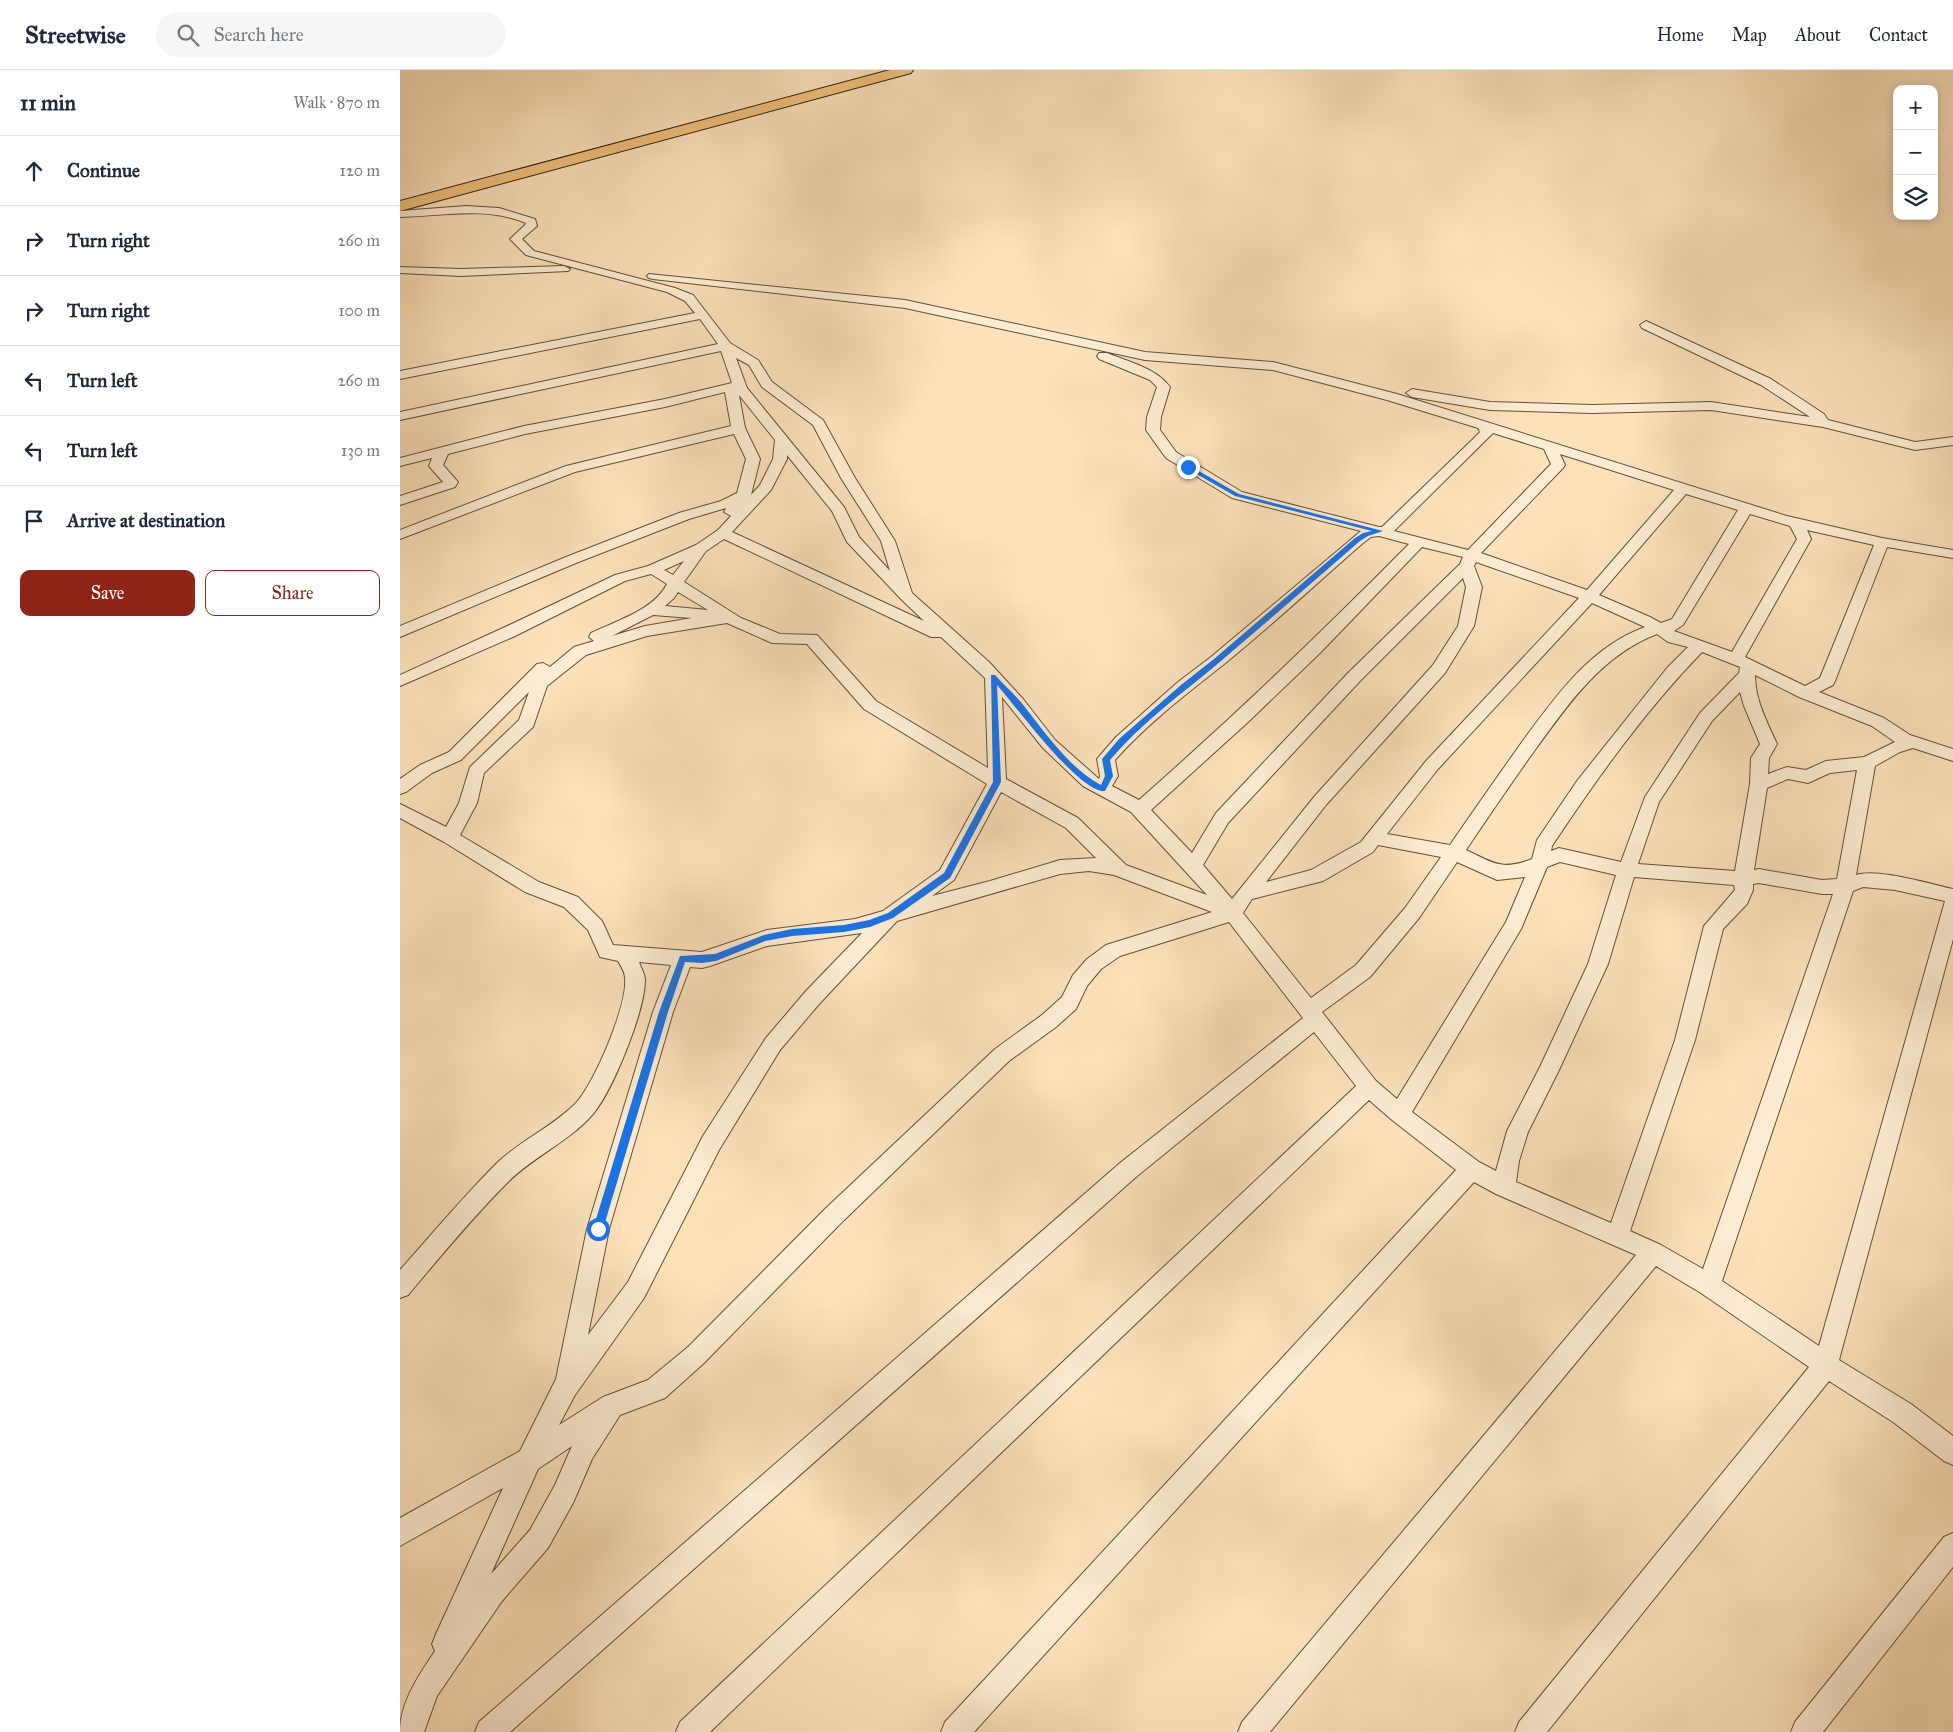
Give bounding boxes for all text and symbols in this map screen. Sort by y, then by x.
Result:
search box [156,12,506,57]
text: Streetwise [25,20,126,50]
icon: search [174,21,202,49]
text: Search here [214,23,304,46]
text: Home [1657,24,1704,46]
text: Map [1732,24,1767,46]
text: About [1795,24,1841,46]
text: Contact [1869,24,1928,46]
map controls [1893,85,1938,220]
button: + [1893,85,1938,130]
text: 11 min [20,90,76,116]
text: Walk · 870 m [293,93,380,112]
button: − [1893,130,1938,175]
icon: ahead [20,157,48,185]
text: Continue [67,159,140,182]
text: 120 m [340,161,380,180]
button: layers [1893,175,1938,220]
icon: right [20,227,48,255]
text: Turn right [67,229,150,252]
text: 260 m [338,231,380,250]
icon: right [20,297,48,325]
text: Turn right [67,299,150,322]
text: 100 m [338,301,380,320]
icon: left [20,367,48,395]
text: Turn left [67,369,137,392]
text: 260 m [338,371,380,390]
icon: left [20,437,48,465]
text: Turn left [67,439,137,462]
text: 130 m [341,441,380,460]
route end [1177,456,1200,479]
icon: arrive [20,507,48,535]
text: Arrive at destination [67,509,225,532]
button: Save [20,570,195,616]
button: Share [205,570,380,616]
route start [587,1218,610,1241]

